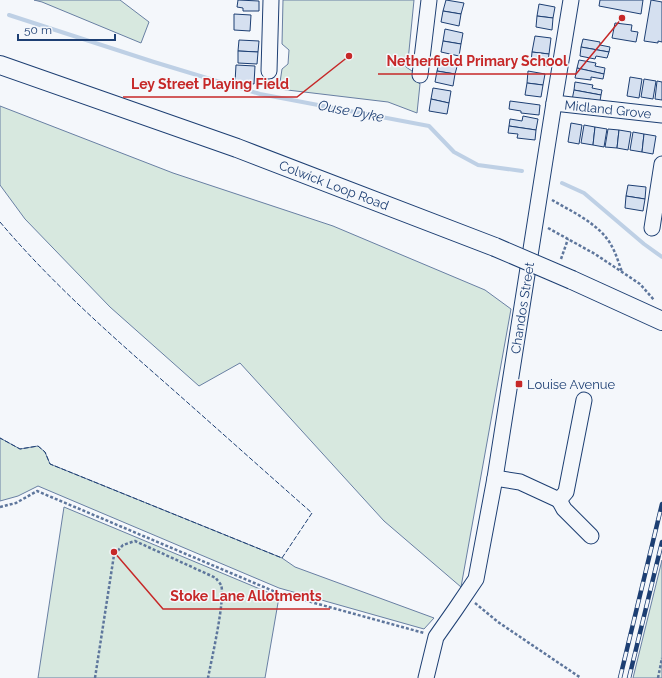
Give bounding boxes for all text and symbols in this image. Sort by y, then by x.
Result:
scale bar [18,16,115,42]
text: 50 m [24,23,52,37]
callout: Netherfield Primary School [378,48,576,74]
text: Netherfield Primary School [387,53,568,69]
callout: Ley Street Playing Field [123,71,297,97]
text: Ley Street Playing Field [131,76,289,92]
water label: Ouse Dyke [317,97,386,125]
street label: Midland Grove [564,97,653,122]
street label: Colwick Loop Road [277,158,391,213]
street label: Chandos Street [508,261,537,355]
place label: Louise Avenue [527,377,616,392]
marker: Louise Avenue [514,379,524,389]
callout: Stoke Lane Allotments [163,583,330,609]
text: Stoke Lane Allotments [170,588,322,604]

